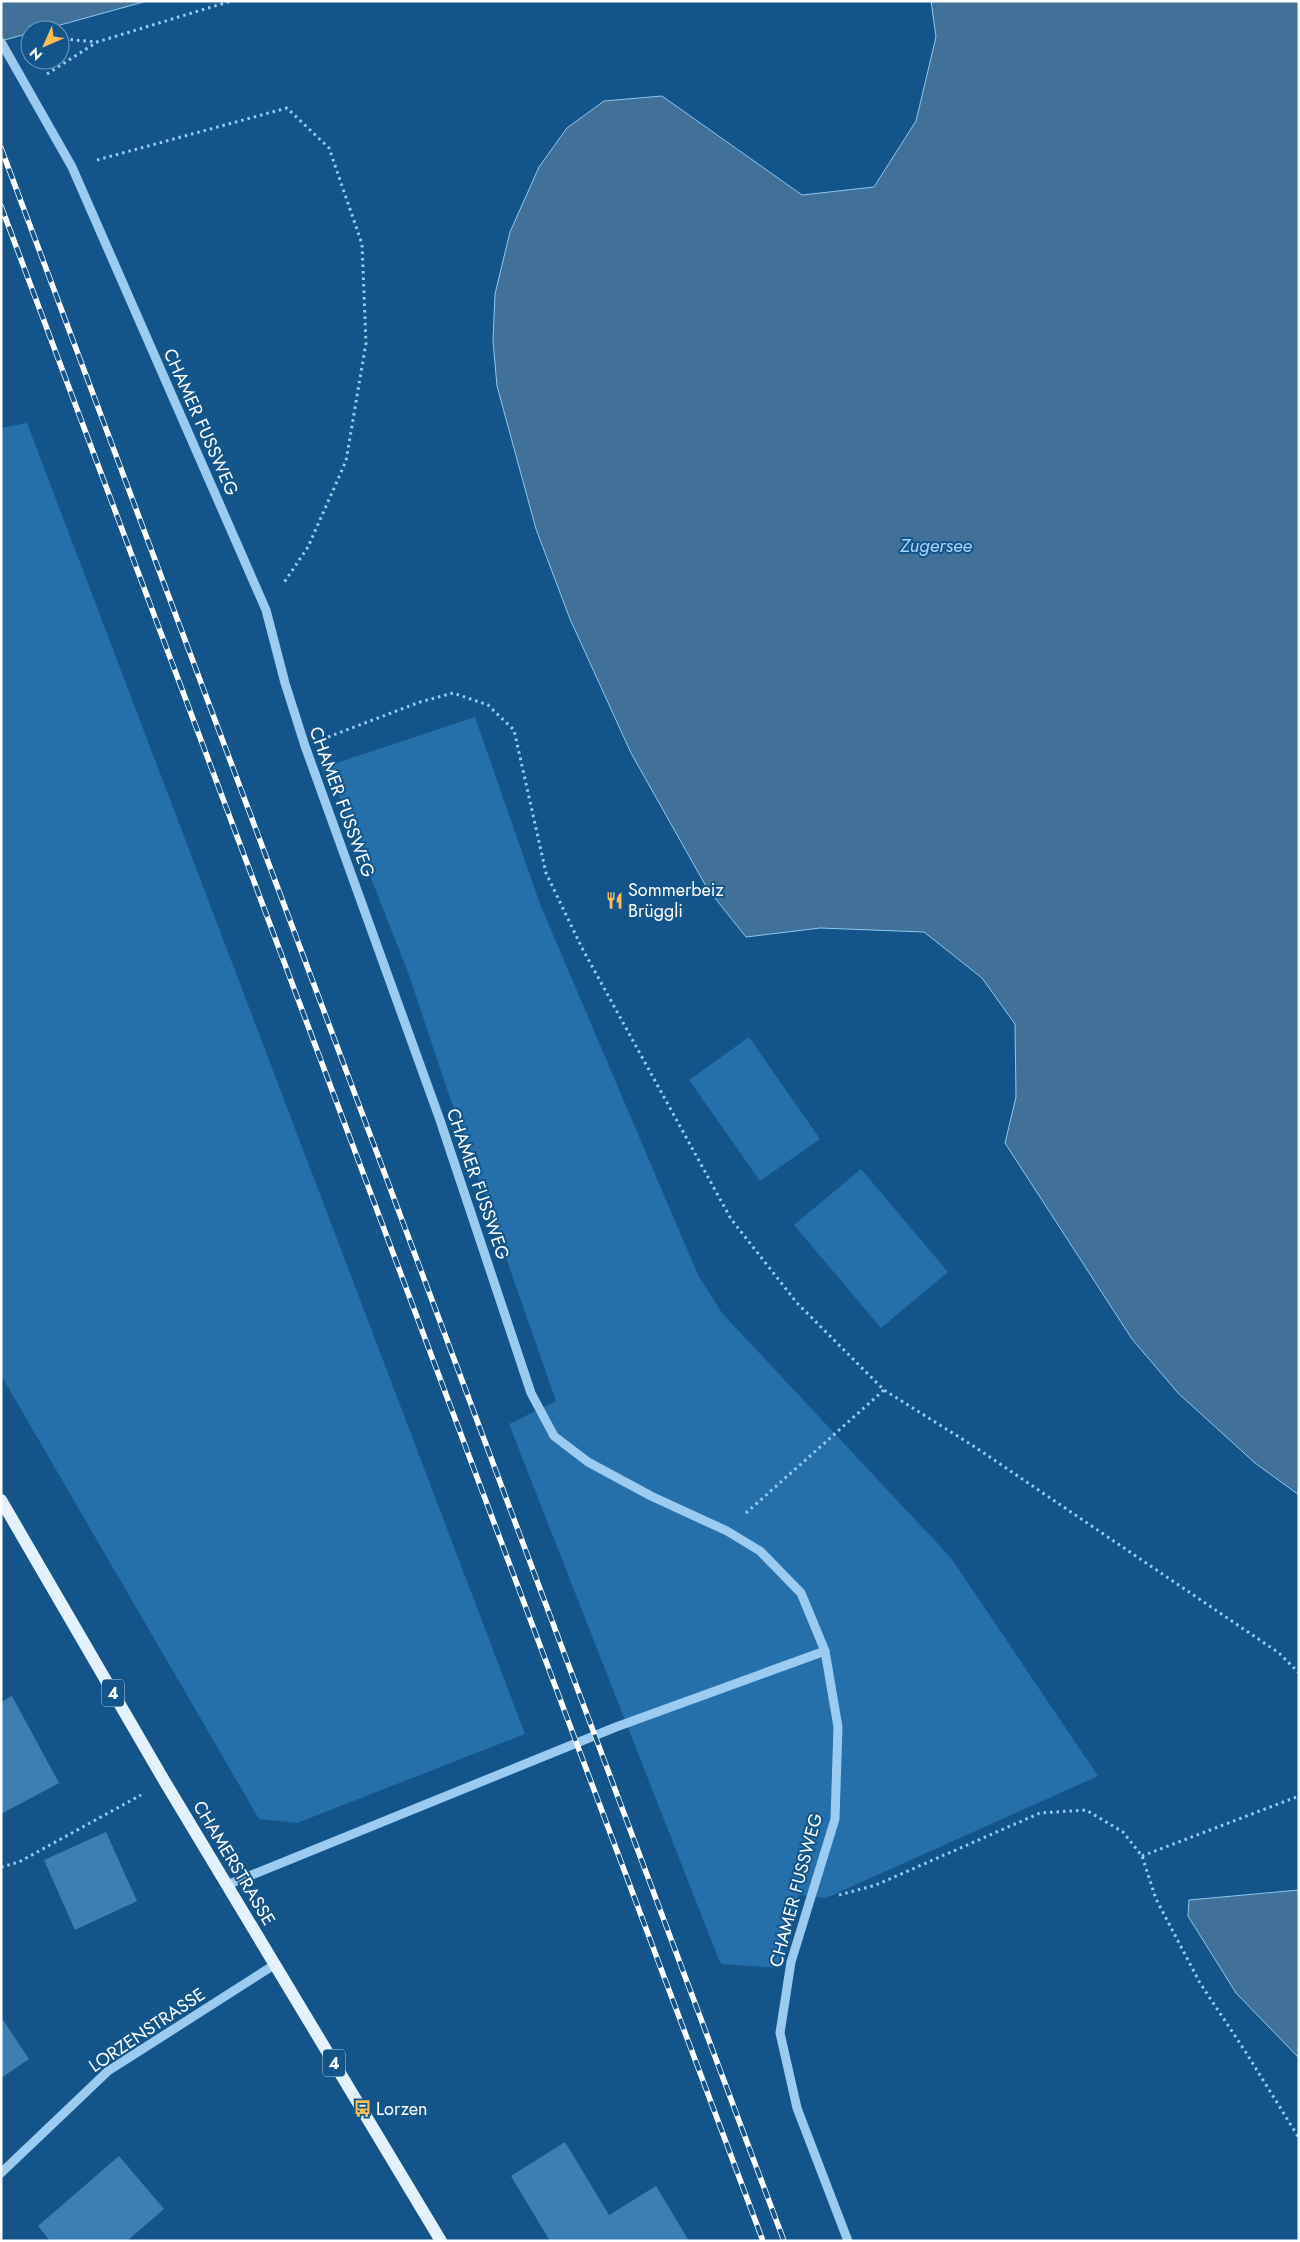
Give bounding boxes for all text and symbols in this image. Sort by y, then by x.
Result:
north arrow [20,20,70,70]
text: N [25,43,47,65]
street label: CHAMER FUSSWEG [157,344,245,500]
water label: Zugersee [899,532,972,559]
street label: CHAMER FUSSWEG [303,723,381,881]
place label: Sommerbeiz Brüggli [628,877,724,924]
restaurant icon: Sommerbeiz Brüggli [604,890,624,910]
street label: CHAMER FUSSWEG [440,1105,516,1263]
road number: 4 [102,1680,124,1706]
street label: CHAMERSTRASSE [186,1796,282,1930]
street label: CHAMER FUSSWEG [763,1810,829,1970]
street label: LORZENSTRASSE [84,1981,210,2079]
road number: 4 [323,2050,345,2076]
place label: Lorzen [376,2096,427,2122]
bus stop icon: Lorzen [352,2099,372,2119]

